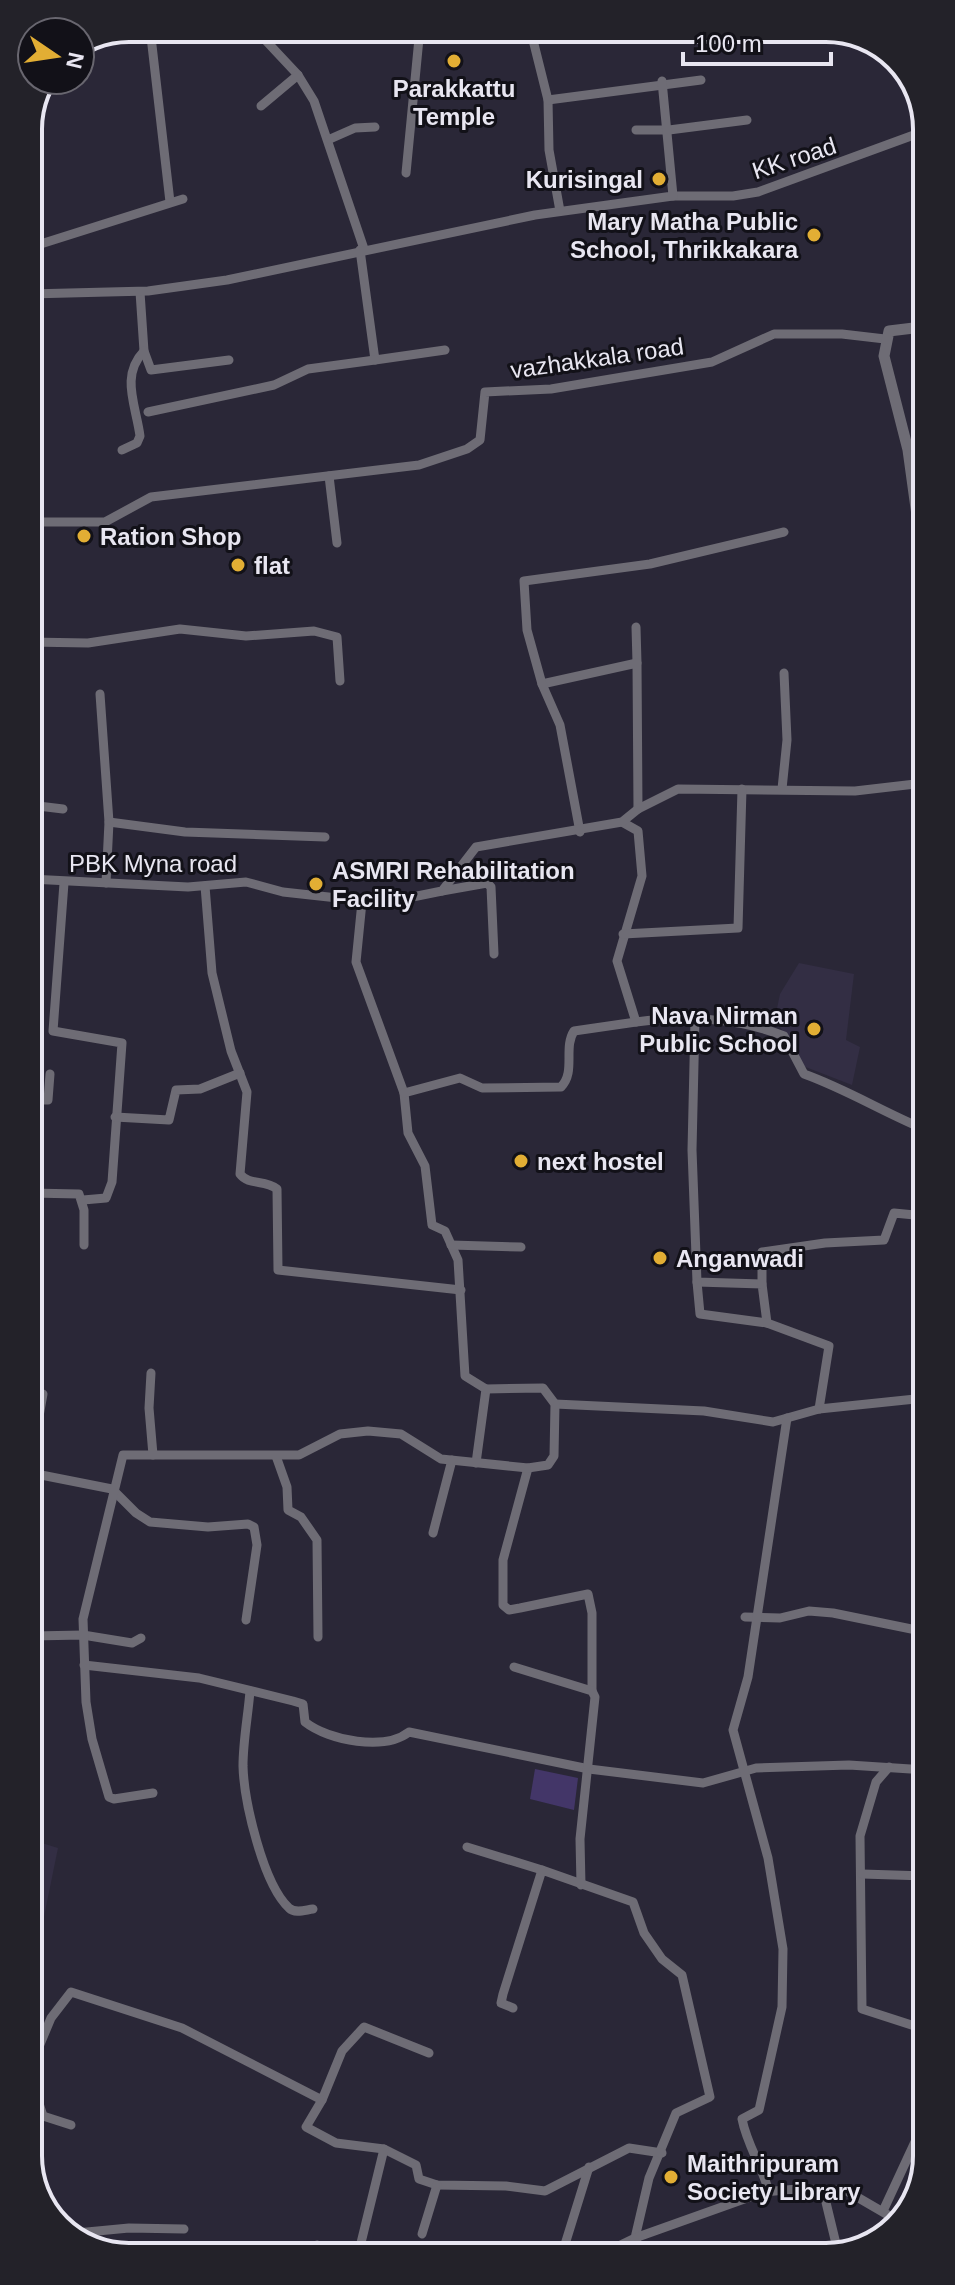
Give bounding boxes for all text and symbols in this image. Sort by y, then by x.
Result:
north arrow [16,16,96,96]
scale bar [683,16,831,66]
text: 100 m [695,30,762,57]
text: N [61,50,89,71]
marker: Parakkattu Temple [445,52,463,70]
place label: Parakkattu Temple [393,75,515,130]
street label: KK road [749,132,839,184]
place label: Kurisingal [526,166,643,193]
marker: Kurisingal [650,170,668,188]
place label: Mary Matha Public School, Thrikkakara [570,208,799,263]
marker: Mary Matha Public School, Thrikkakara [805,226,823,244]
street label: vazhakkala road [509,332,685,384]
place label: Ration Shop [100,523,241,550]
marker: Ration Shop [75,527,93,545]
place label: flat [254,552,290,579]
marker: flat [229,556,247,574]
street label: PBK Myna road [69,850,237,877]
place label: ASMRI Rehabilitation Facility [332,857,575,912]
marker: ASMRI Rehabilitation Facility [307,875,325,893]
place label: Nava Nirman Public School [639,1002,798,1057]
marker: Nava Nirman Public School [805,1020,823,1038]
place label: next hostel [537,1148,664,1175]
marker: next hostel [512,1152,530,1170]
place label: Anganwadi [676,1245,804,1272]
marker: Anganwadi [651,1249,669,1267]
place label: Maithripuram Society Library [687,2150,861,2205]
marker: Maithripuram Society Library [662,2168,680,2186]

